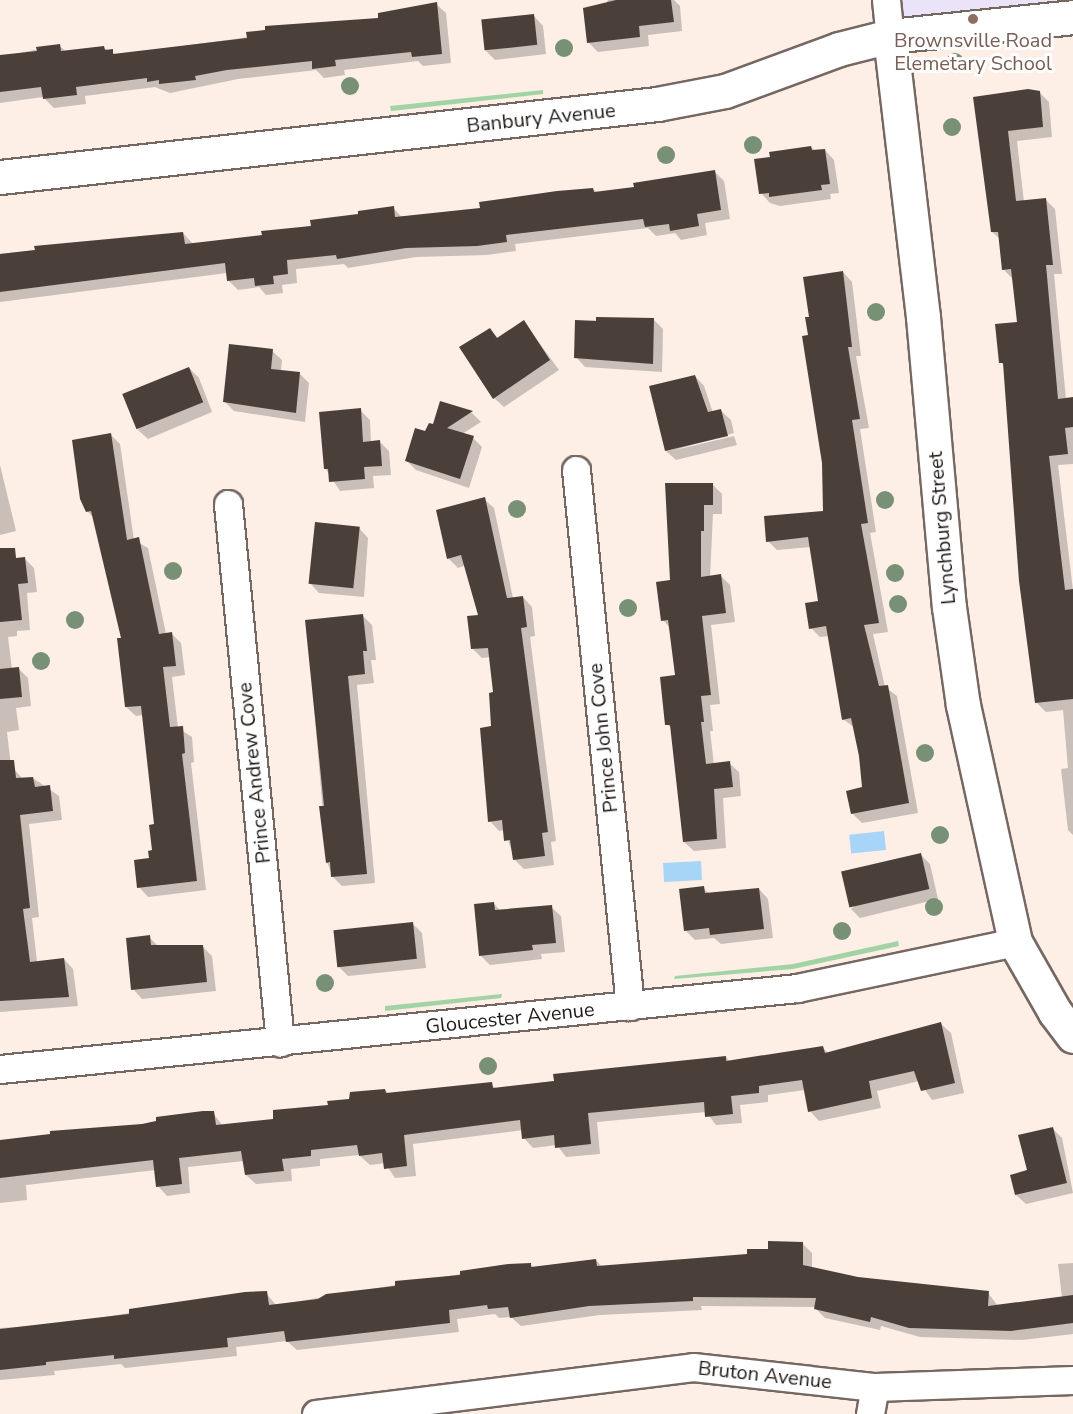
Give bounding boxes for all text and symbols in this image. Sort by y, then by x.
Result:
marker: Brownsville Road Elemetary School [966,12,980,26]
place label: Brownsville Road Elemetary School [894,28,1052,75]
street label: Banbury Avenue [465,98,617,138]
street label: Lynchburg Street [923,450,961,606]
street label: Prince John Cove [583,662,623,814]
street label: Prince Andrew Cove [233,681,275,865]
street label: Gloucester Avenue [424,997,596,1039]
street label: Bruton Avenue [697,1356,833,1394]

